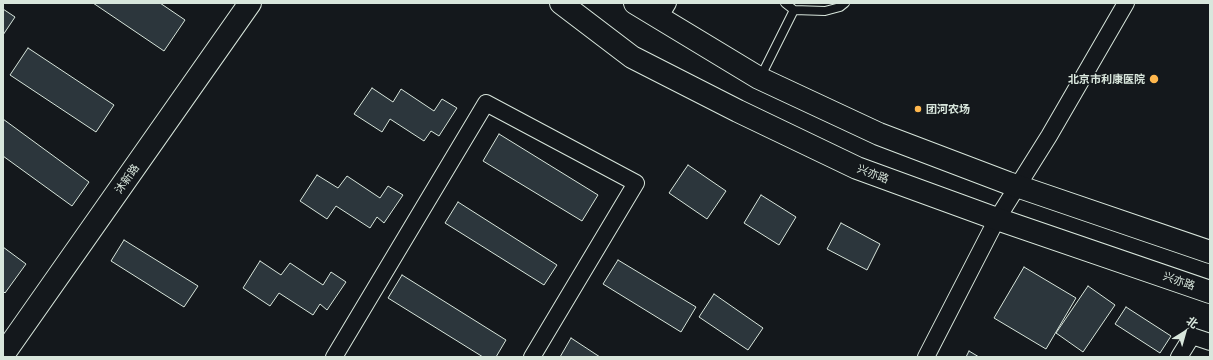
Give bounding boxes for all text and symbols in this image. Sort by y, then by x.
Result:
place label: 北京市利康医院 [1068,72,1145,86]
marker: 北京市利康医院 [1148,73,1160,85]
place label: 团河农场 [926,102,970,116]
marker: 团河农场 [913,104,923,114]
street label: 沐新路 [112,162,142,196]
street label: 兴亦路 [855,162,891,186]
street label: 兴亦路 [1161,269,1197,293]
north arrow [1165,312,1205,352]
text: 北 [1184,314,1200,331]

